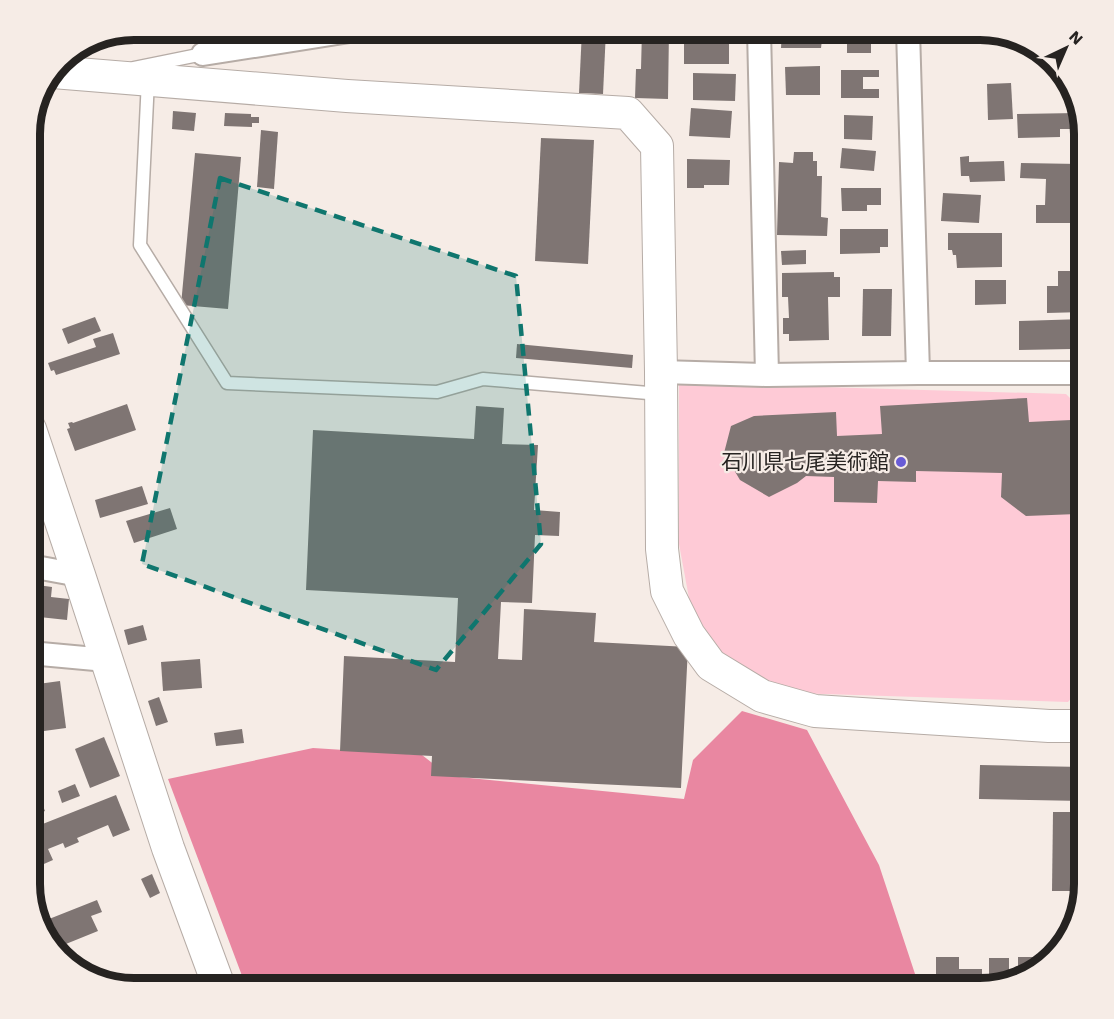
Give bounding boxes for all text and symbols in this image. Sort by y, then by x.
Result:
north arrow [1036,18,1096,78]
text: N [1065,27,1087,49]
place label: 石川県七尾美術館 [721,449,889,474]
marker: 石川県七尾美術館 [894,455,908,469]

